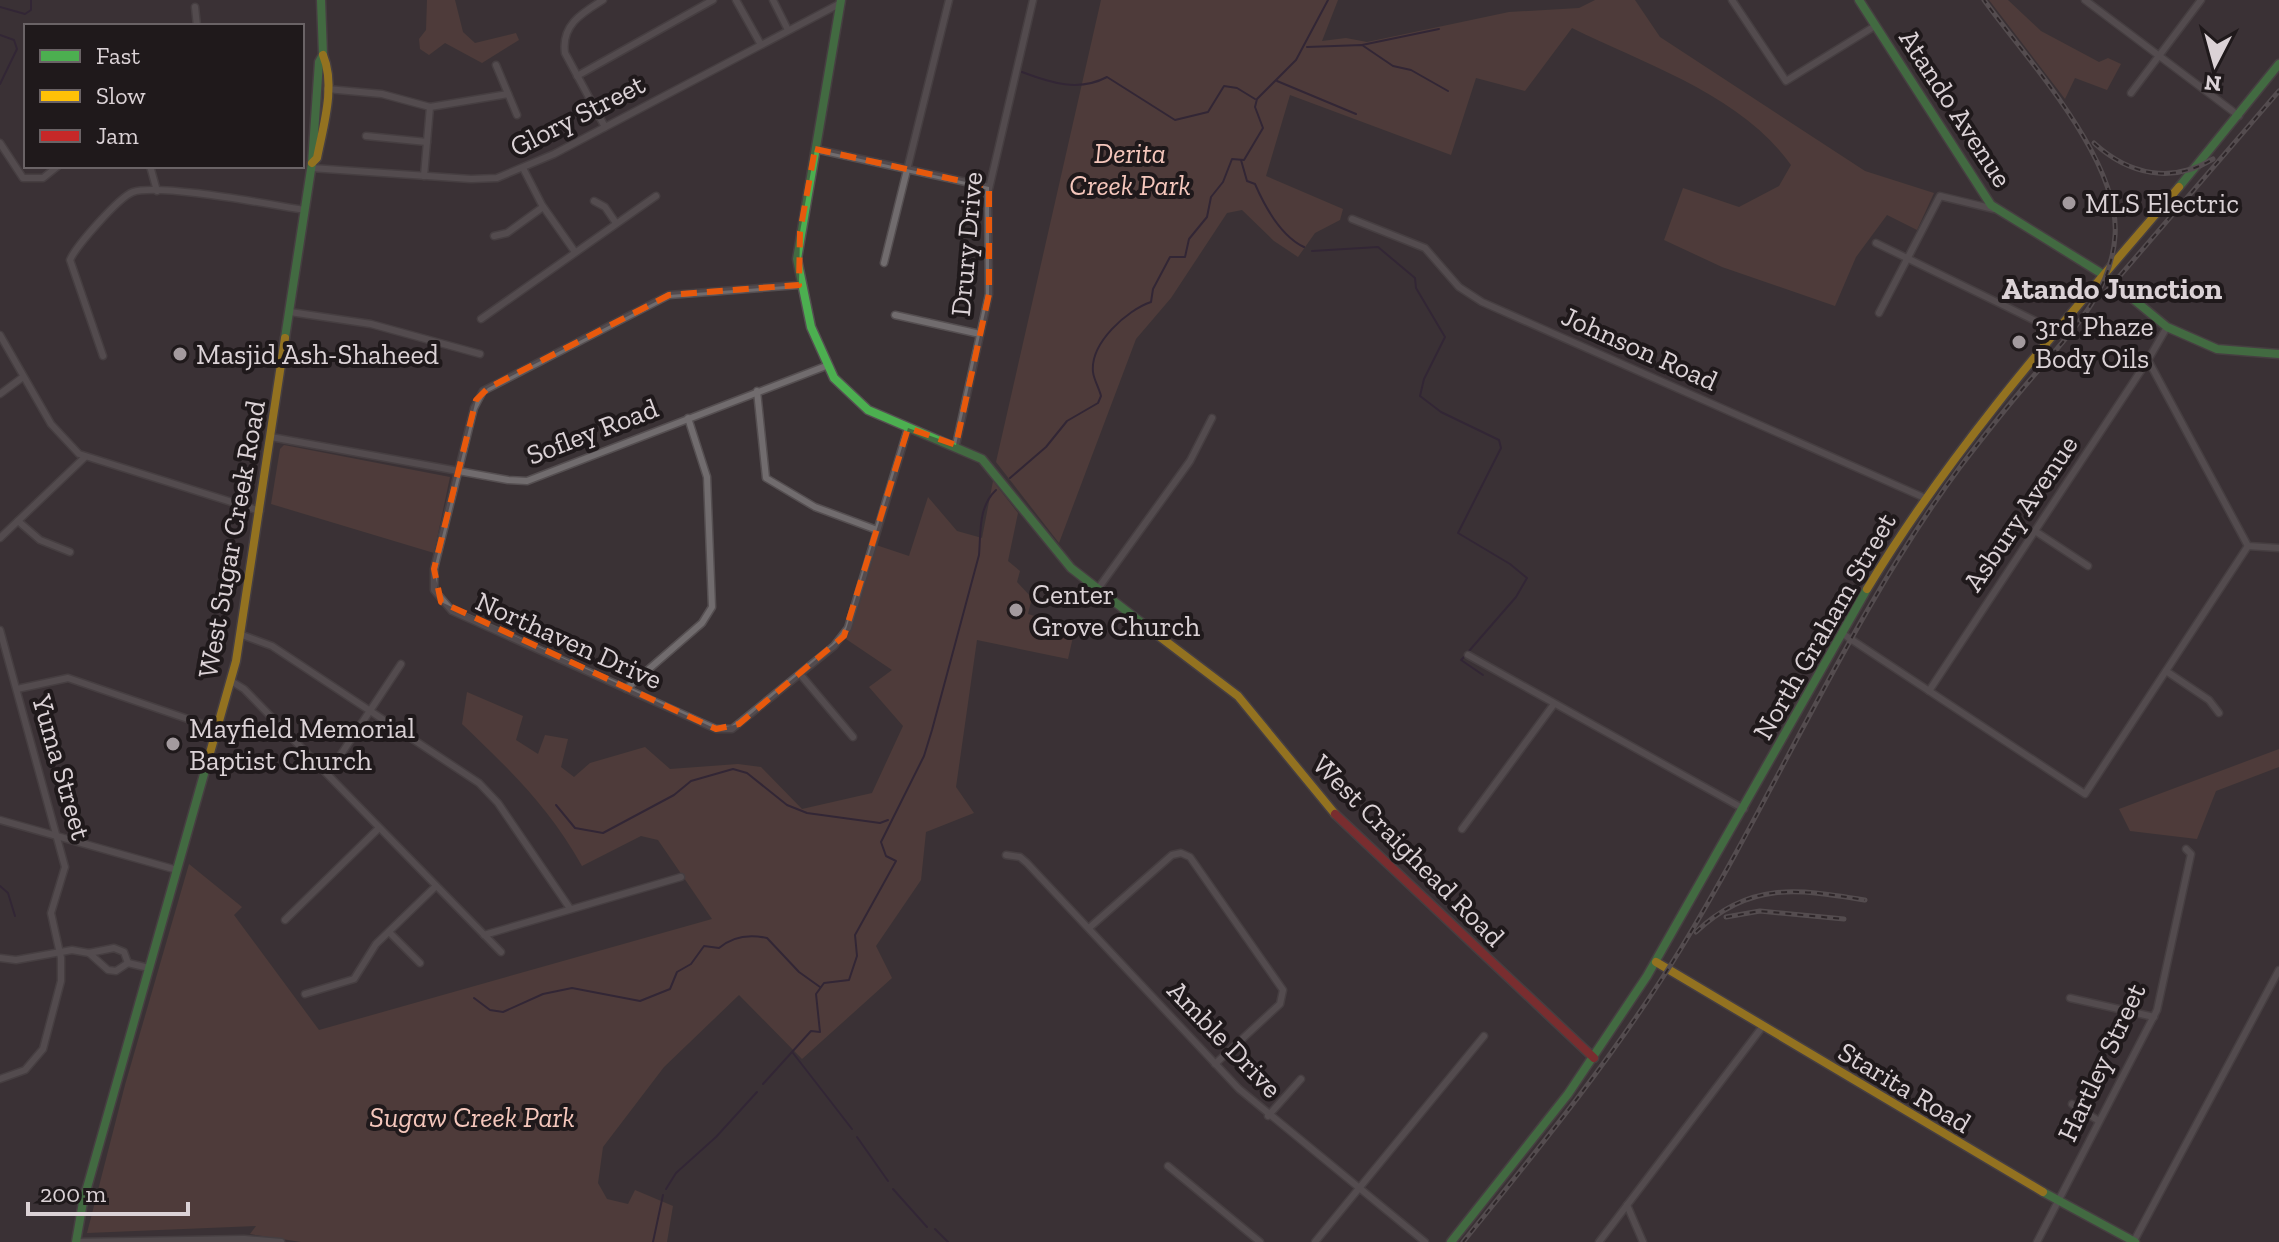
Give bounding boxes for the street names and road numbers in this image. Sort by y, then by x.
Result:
street label: Atando Avenue [1892,23,2019,193]
street label: Glory Street [504,67,651,163]
street label: Drury Drive [944,170,989,318]
street label: Johnson Road [1557,299,1723,398]
street label: Sofley Road [522,391,663,472]
street label: West Sugar Creek Road [191,398,272,681]
street label: Asbury Avenue [1956,429,2085,597]
street label: North Graham Street [1746,506,1903,746]
street label: Northaven Drive [471,585,667,696]
street label: Yuma Street [25,690,98,844]
street label: West Craighead Road [1306,748,1511,953]
street label: Amble Drive [1161,974,1289,1105]
street label: Hartley Street [2050,977,2153,1146]
street label: Starita Road [1832,1035,1977,1140]

